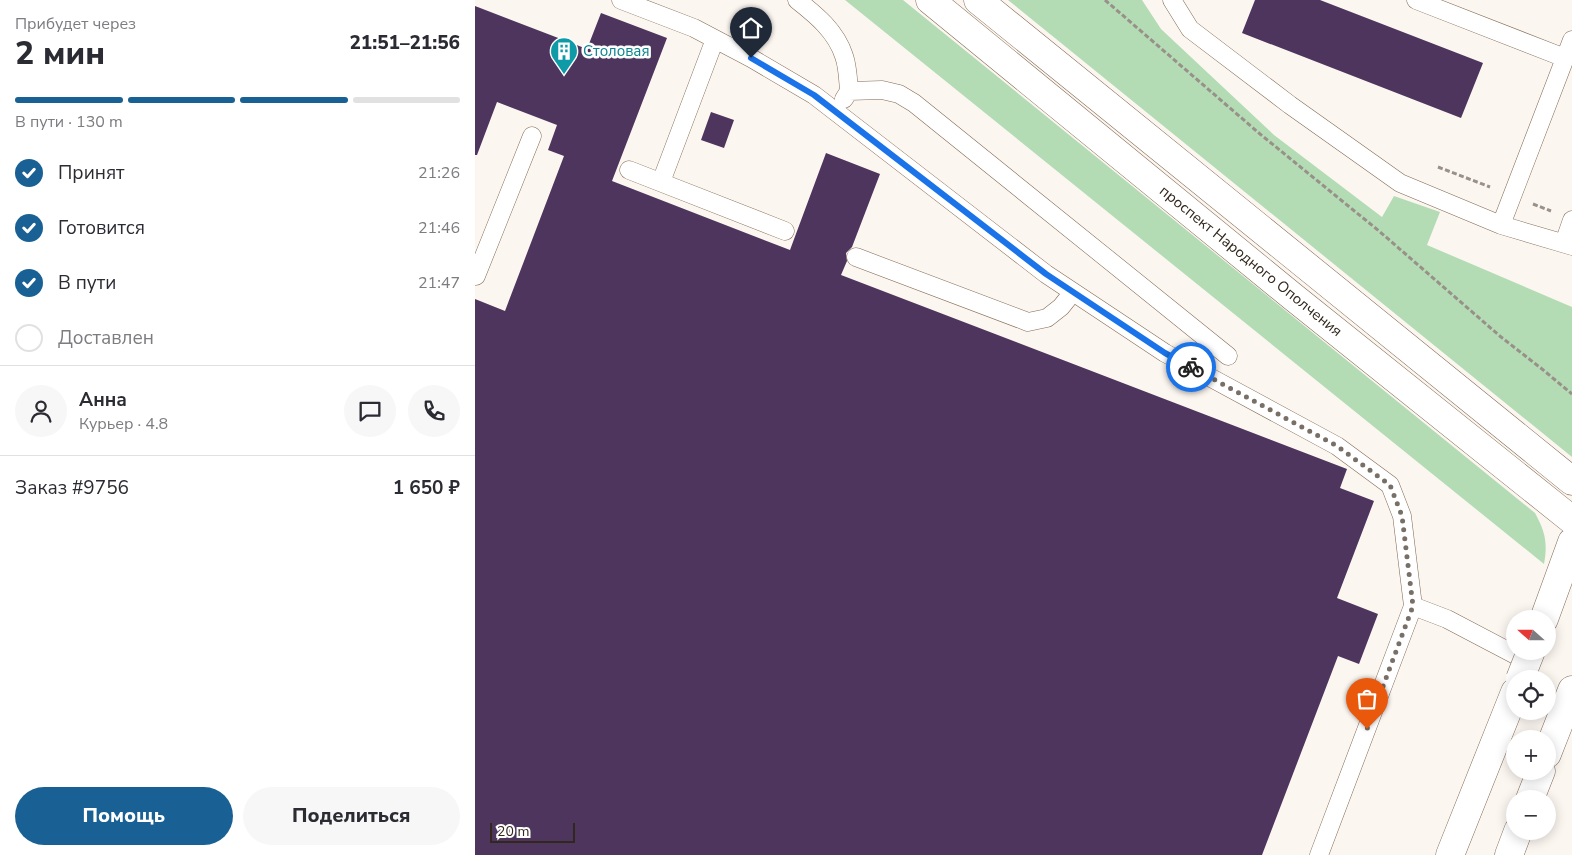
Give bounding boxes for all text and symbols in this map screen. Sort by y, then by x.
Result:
pin [730,7,772,58]
text: Прибудет через [15,13,136,35]
icon: home [737,14,765,42]
text: 21:51–21:56 [349,30,460,56]
text: 2 мин [15,32,105,75]
building icon: Столовая [549,36,579,75]
place label: Столовая [583,41,650,61]
text: В пути · 130 m [15,111,123,133]
icon: check [15,159,43,187]
text: Принят [58,160,125,186]
text: 21:26 [418,162,460,184]
street label: проспект Народного Ополчения [1155,181,1347,341]
icon: check [15,214,43,242]
text: Готовится [58,215,145,241]
text: 21:46 [418,217,460,239]
icon: check [15,269,43,297]
text: В пути [58,270,116,296]
text: 21:47 [418,272,460,294]
text: Доставлен [58,325,154,351]
courier [1166,342,1216,392]
icon: bike [1177,353,1205,381]
button: person [15,385,67,437]
button: chat [344,385,396,437]
button: phone [408,385,460,437]
text: Анна [79,387,127,413]
text: Курьер · 4.8 [79,413,168,435]
text: Заказ #9756 [15,475,129,501]
text: 1 650 ₽ [393,475,460,501]
north arrow [1506,610,1556,660]
map controls [1506,610,1556,840]
button: locate [1506,670,1556,720]
pin [1346,678,1388,729]
icon: bag [1353,685,1381,713]
button: + [1506,730,1556,780]
button: Помощь [15,787,233,845]
button: Поделиться [243,787,460,845]
button: − [1506,790,1556,840]
scale bar [490,820,575,843]
text: 20 m [497,822,529,841]

